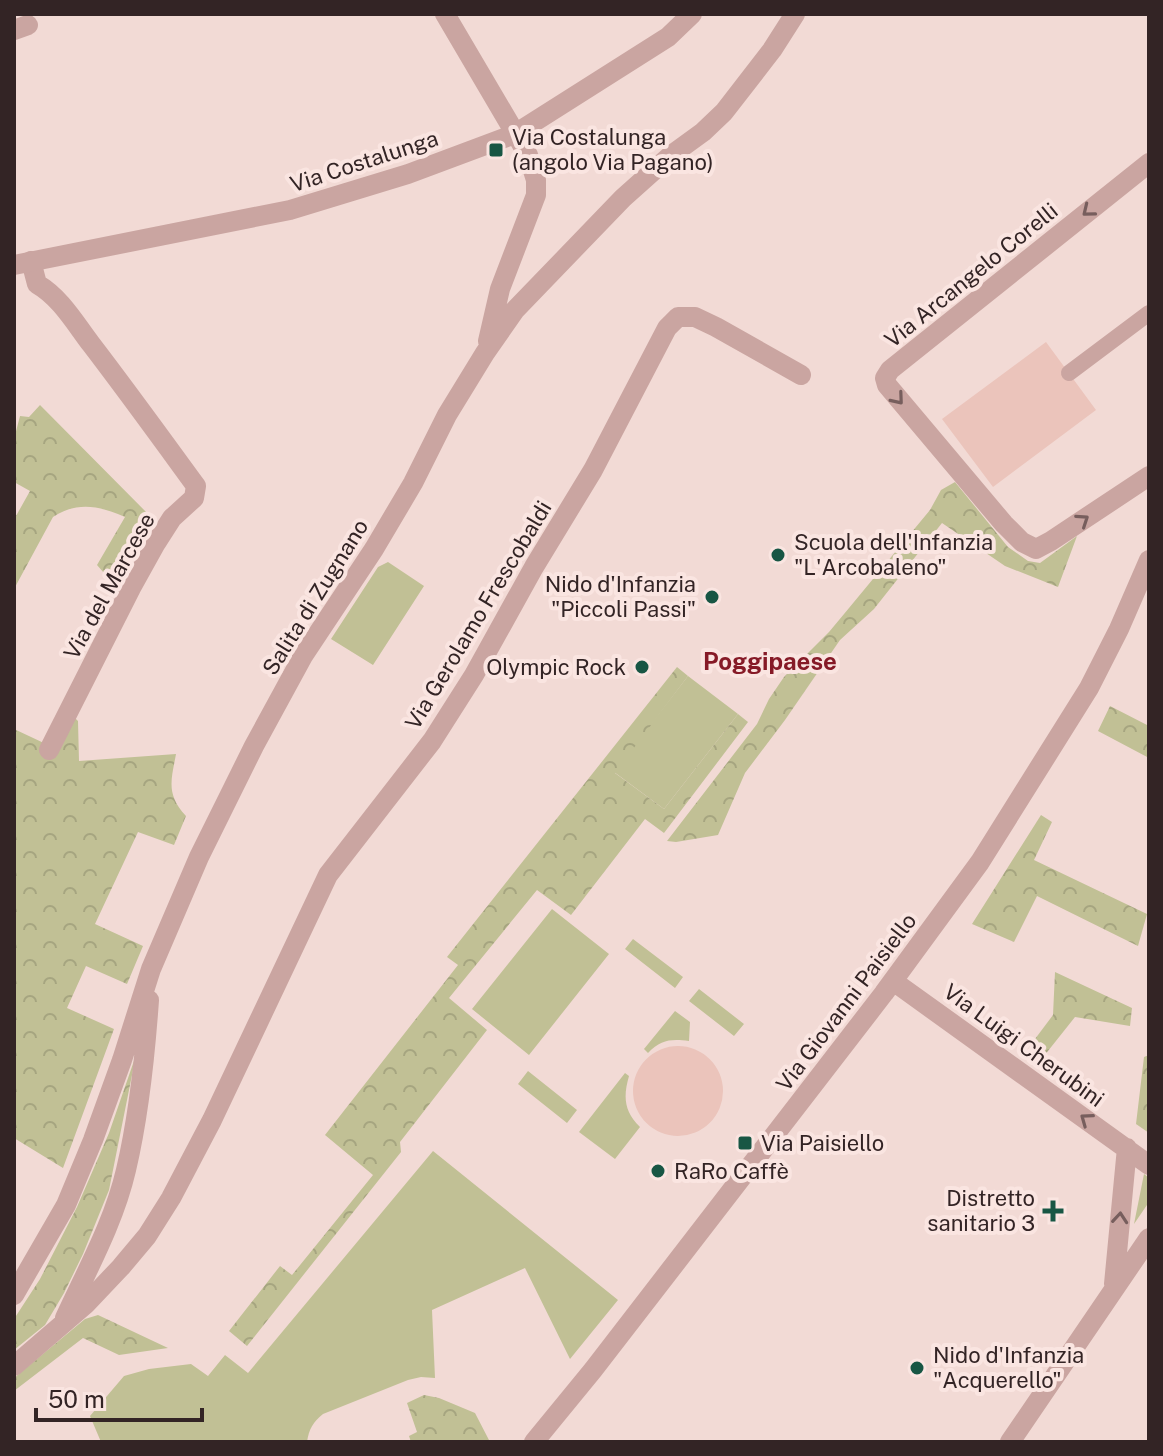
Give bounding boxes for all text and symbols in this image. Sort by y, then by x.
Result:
place label: Via Costalunga (angolo Via Pagano) [512,124,714,175]
street label: Via Costalunga [287,125,441,197]
marker: Via Costalunga (angolo Via Pagano) [487,141,505,159]
street label: Via Arcangelo Corelli [879,197,1063,353]
one-way arrow [1082,202,1097,216]
one-way arrow [888,389,903,404]
street label: Via Gerolamo Frescobaldi [399,496,557,734]
street label: Via del Marcese [58,508,160,664]
street label: Salita di Zugnano [257,514,373,680]
one-way arrow [1074,515,1088,530]
place label: Scuola dell'Infanzia "L'Arcobaleno" [794,529,993,580]
marker: Scuola dell'Infanzia "L'Arcobaleno" [769,546,787,564]
place label: Nido d'Infanzia "Piccoli Passi" [545,571,696,622]
marker: Nido d'Infanzia "Piccoli Passi" [703,588,721,606]
district label: Poggipaese [703,647,837,675]
place label: Olympic Rock [486,654,626,680]
marker: Olympic Rock [633,658,651,676]
street label: Via Giovanni Paisiello [771,908,921,1096]
street label: Via Luigi Cherubini [939,978,1109,1112]
one-way arrow [1080,1114,1095,1128]
place label: Via Paisiello [761,1130,884,1156]
marker: Via Paisiello [736,1134,754,1152]
place label: RaRo Caffè [674,1158,789,1184]
marker: RaRo Caffè [649,1162,667,1180]
place label: Distretto sanitario 3 [927,1185,1035,1236]
marker: Distretto sanitario 3 [1042,1200,1064,1222]
one-way arrow [1111,1211,1128,1224]
place label: Nido d'Infanzia "Acquerello" [933,1342,1084,1393]
marker: Nido d'Infanzia "Acquerello" [908,1359,926,1377]
scale bar [36,1372,202,1422]
text: 50 m [48,1385,105,1413]

